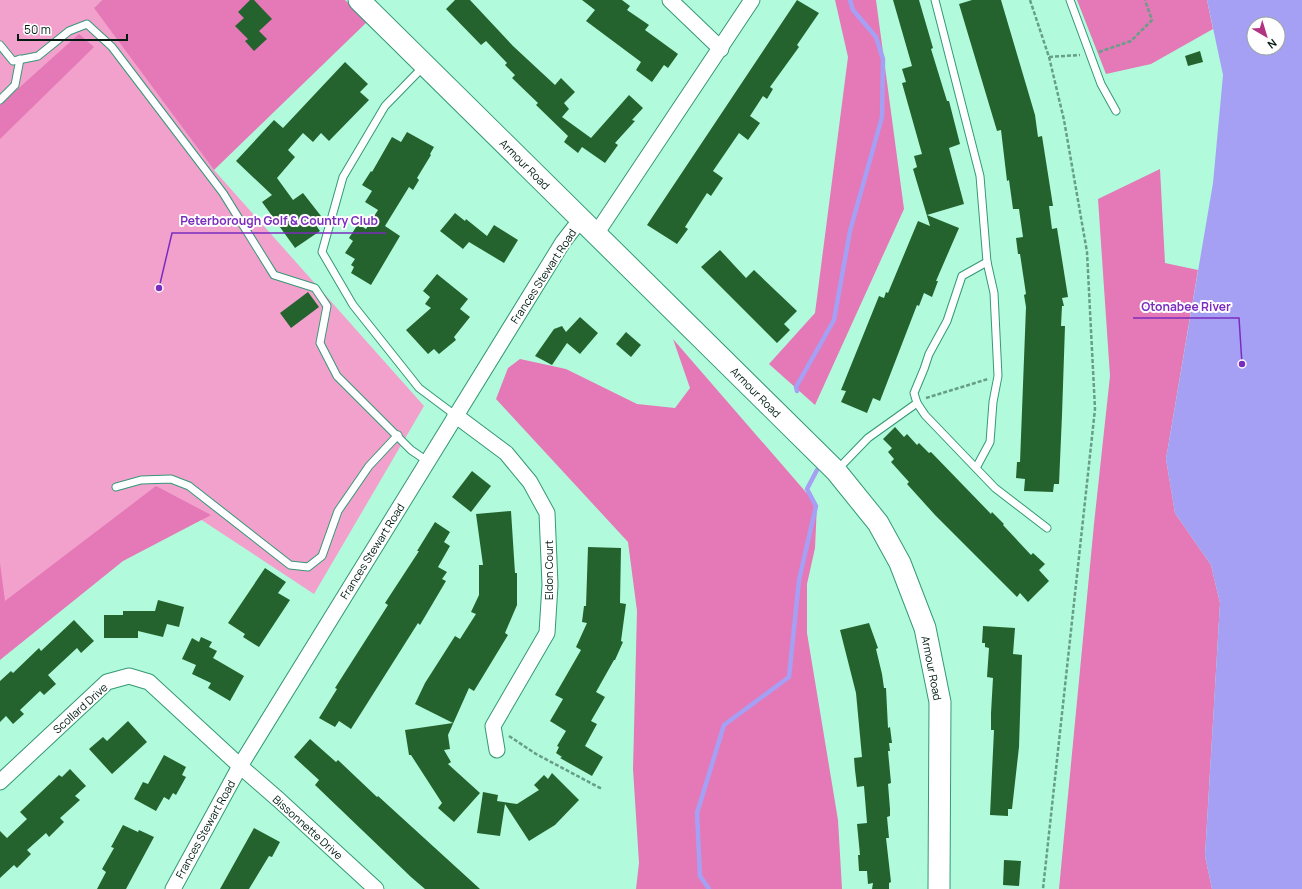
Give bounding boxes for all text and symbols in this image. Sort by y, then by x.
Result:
scale bar [18,16,127,42]
north arrow [1246,16,1286,56]
text: 50 m [24,21,51,38]
text: N [1265,36,1280,53]
street label: Armour Road [497,136,553,192]
callout: Peterborough Golf & Country Club [172,209,386,233]
text: Peterborough Golf & Country Club [180,212,378,229]
street label: Frances Stewart Road [507,226,579,326]
callout: Otonabee River [1133,294,1239,318]
text: Otonabee River [1141,298,1231,315]
street label: Armour Road [728,364,784,420]
street label: Frances Stewart Road [336,500,408,602]
street label: Eldon Court [541,540,556,600]
street label: Armour Road [918,634,946,702]
street label: Scollard Drive [49,679,111,737]
street label: Frances Stewart Road [172,777,238,881]
street label: Bissonnette Drive [270,792,347,863]

